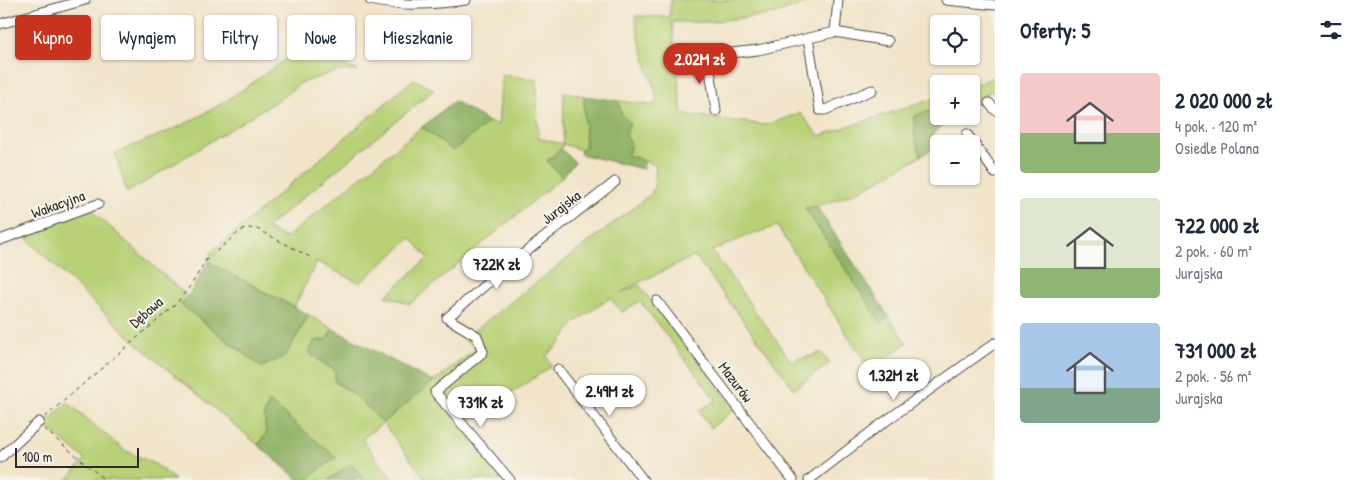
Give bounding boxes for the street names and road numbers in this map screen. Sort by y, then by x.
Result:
street label: Wakacyjna [28,185,88,223]
street label: Jurajska [537,185,585,229]
street label: Dębowa [125,291,167,332]
street label: Mazurów [714,357,758,407]

